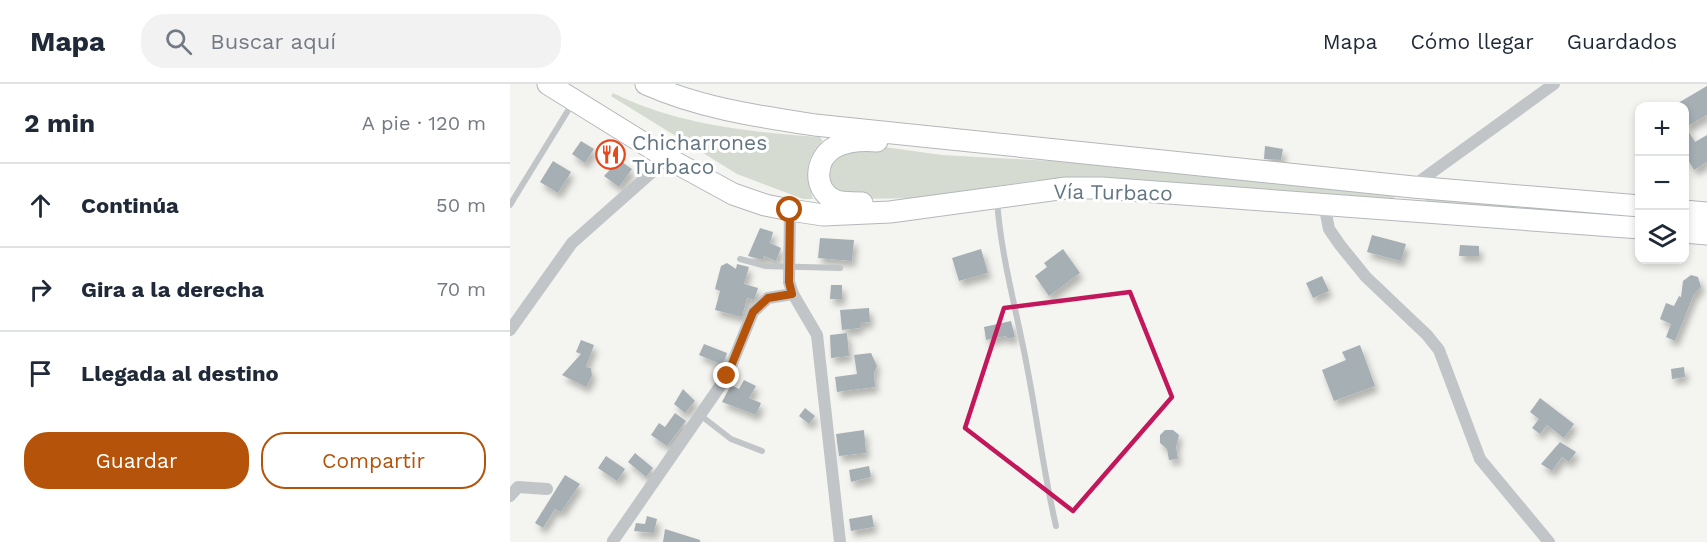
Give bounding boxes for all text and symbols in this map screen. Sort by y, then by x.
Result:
search box [141,14,561,68]
text: Mapa [30,25,105,58]
icon: search [162,25,195,58]
text: Buscar aquí [210,29,336,54]
text: Mapa [1323,29,1377,54]
text: Cómo llegar [1410,29,1534,54]
text: Guardados [1567,29,1677,54]
map controls [1635,102,1689,264]
button: + [1635,102,1689,156]
text: 2 min [24,108,95,138]
text: A pie · 120 m [362,111,486,135]
place label: Chicharrones Turbaco [632,130,767,179]
restaurant icon: Chicharrones Turbaco [595,138,627,170]
button: − [1635,156,1689,210]
street label: Vía Turbaco [1053,178,1173,206]
icon: ahead [24,189,57,222]
text: Continúa [81,193,179,218]
text: 50 m [436,193,486,217]
route start [776,196,802,222]
button: layers [1635,210,1689,264]
icon: right [24,273,57,306]
text: Gira a la derecha [81,277,264,302]
text: 70 m [437,277,486,301]
icon: arrive [24,357,57,390]
text: Llegada al destino [81,361,279,386]
route end [713,362,739,388]
button: Guardar [24,432,249,489]
button: Compartir [261,432,486,489]

